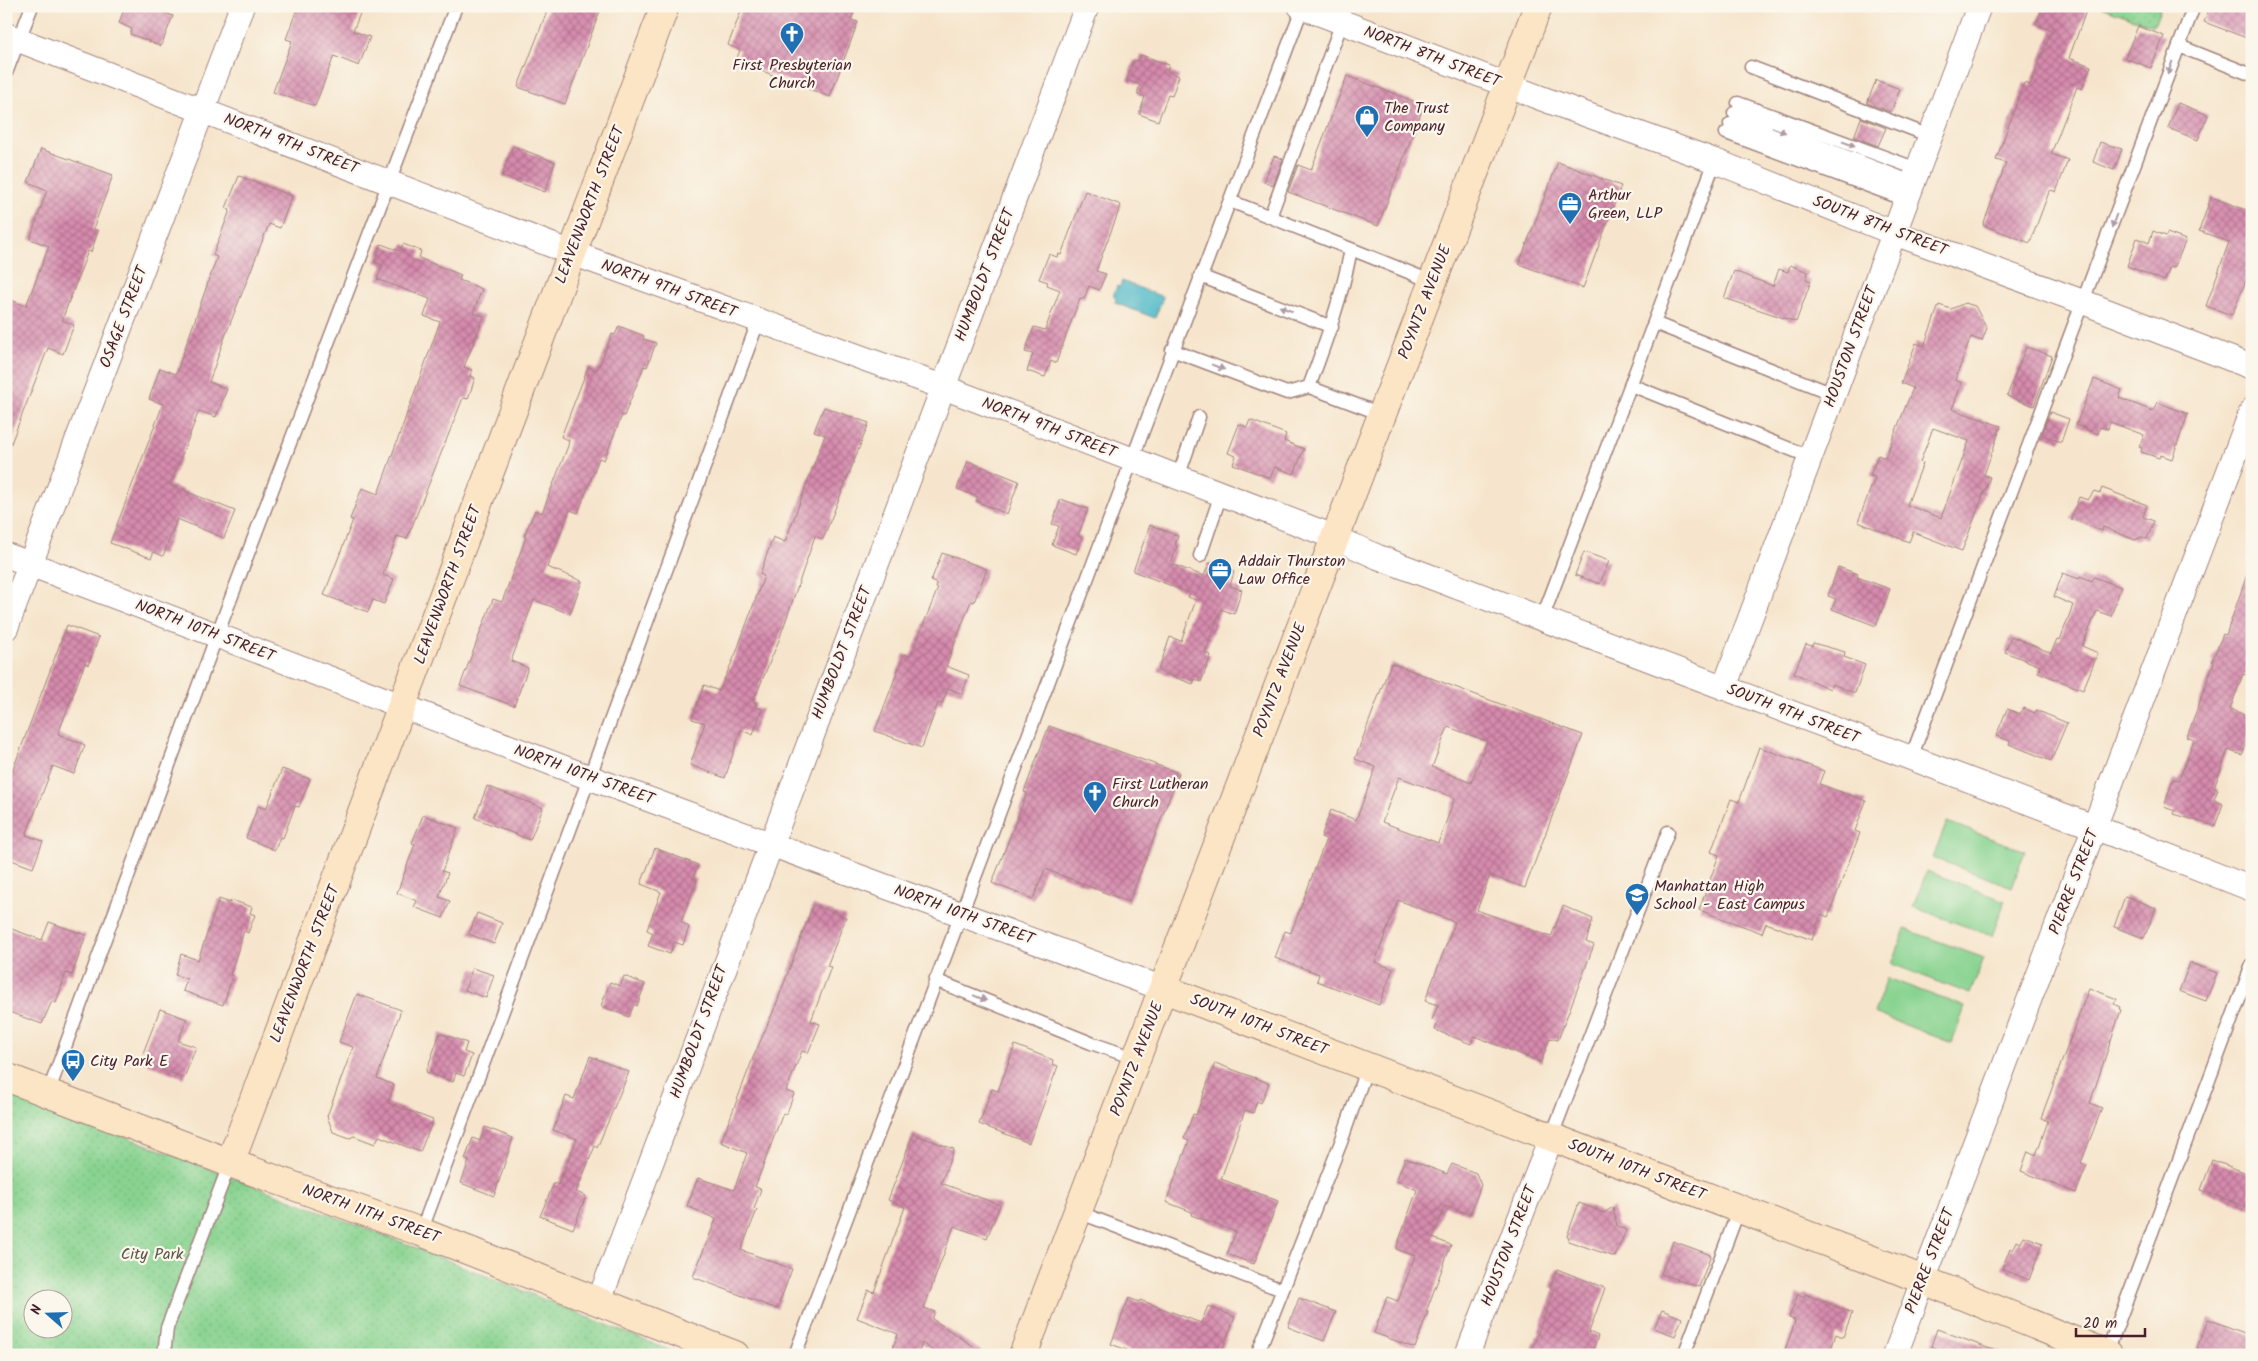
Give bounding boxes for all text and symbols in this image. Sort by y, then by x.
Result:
street label: NORTH 8TH STREET [1360,19,1505,95]
church icon: First Presbyterian Church [779,21,805,55]
place label: First Presbyterian Church [732,53,852,96]
one-way arrow [2166,61,2174,76]
place label: The Trust Company [1384,96,1450,139]
shop icon: The Trust Company [1354,104,1380,138]
street label: NORTH 9TH STREET [220,107,364,182]
street label: LEAVENWORTH STREET [548,121,632,288]
one-way arrow [1772,126,1787,134]
one-way arrow [1842,140,1857,148]
place label: Arthur Green, LLP [1588,183,1663,226]
street label: SOUTH 8TH STREET [1809,189,1952,264]
office icon: Arthur Green, LLP [1557,191,1583,225]
street label: HUMBOLDT STREET [948,204,1022,345]
one-way arrow [2109,213,2117,228]
street label: POYNTZ AVENUE [1392,241,1459,363]
street label: NORTH 9TH STREET [598,253,742,326]
street label: OSAGE STREET [93,261,155,372]
street label: HOUSTON STREET [1817,281,1885,411]
one-way arrow [1279,305,1294,312]
one-way arrow [1211,363,1226,371]
street label: NORTH 9TH STREET [978,391,1122,466]
street label: LEAVENWORTH STREET [408,501,489,668]
place label: Addair Thurston Law Office [1238,549,1346,592]
office icon: Addair Thurston Law Office [1207,557,1233,591]
street label: HUMBOLDT STREET [805,582,879,723]
street label: NORTH 10TH STREET [131,593,280,670]
street label: POYNTZ AVENUE [1247,619,1314,741]
street label: SOUTH 9TH STREET [1723,677,1865,751]
street label: NORTH 10TH STREET [510,738,659,813]
place label: First Lutheran Church [1112,772,1209,815]
church icon: First Lutheran Church [1082,780,1108,814]
street label: PIERRE STREET [2042,824,2106,938]
place label: Manhattan High School - East Campus [1654,874,1805,917]
street label: NORTH 10TH STREET [890,878,1039,953]
street label: LEAVENWORTH STREET [263,880,347,1047]
school or university icon: Manhattan High School - East Campus [1624,882,1650,916]
street label: HUMBOLDT STREET [663,960,735,1102]
street label: SOUTH 10TH STREET [1186,987,1333,1063]
one-way arrow [973,995,987,1003]
street label: POYNTZ AVENUE [1104,998,1171,1120]
bus stop icon: City Park E [60,1048,86,1082]
place label: City Park E [90,1049,169,1074]
street label: SOUTH 10TH STREET [1564,1132,1711,1208]
street label: NORTH 11TH STREET [299,1177,445,1251]
street label: HOUSTON STREET [1474,1180,1544,1310]
street label: PIERRE STREET [1898,1203,1962,1317]
park label: City Park [121,1242,184,1267]
north arrow [22,1288,72,1338]
text: N [25,1302,49,1318]
scale bar [2076,1306,2144,1338]
text: 20 m [2083,1312,2117,1336]

